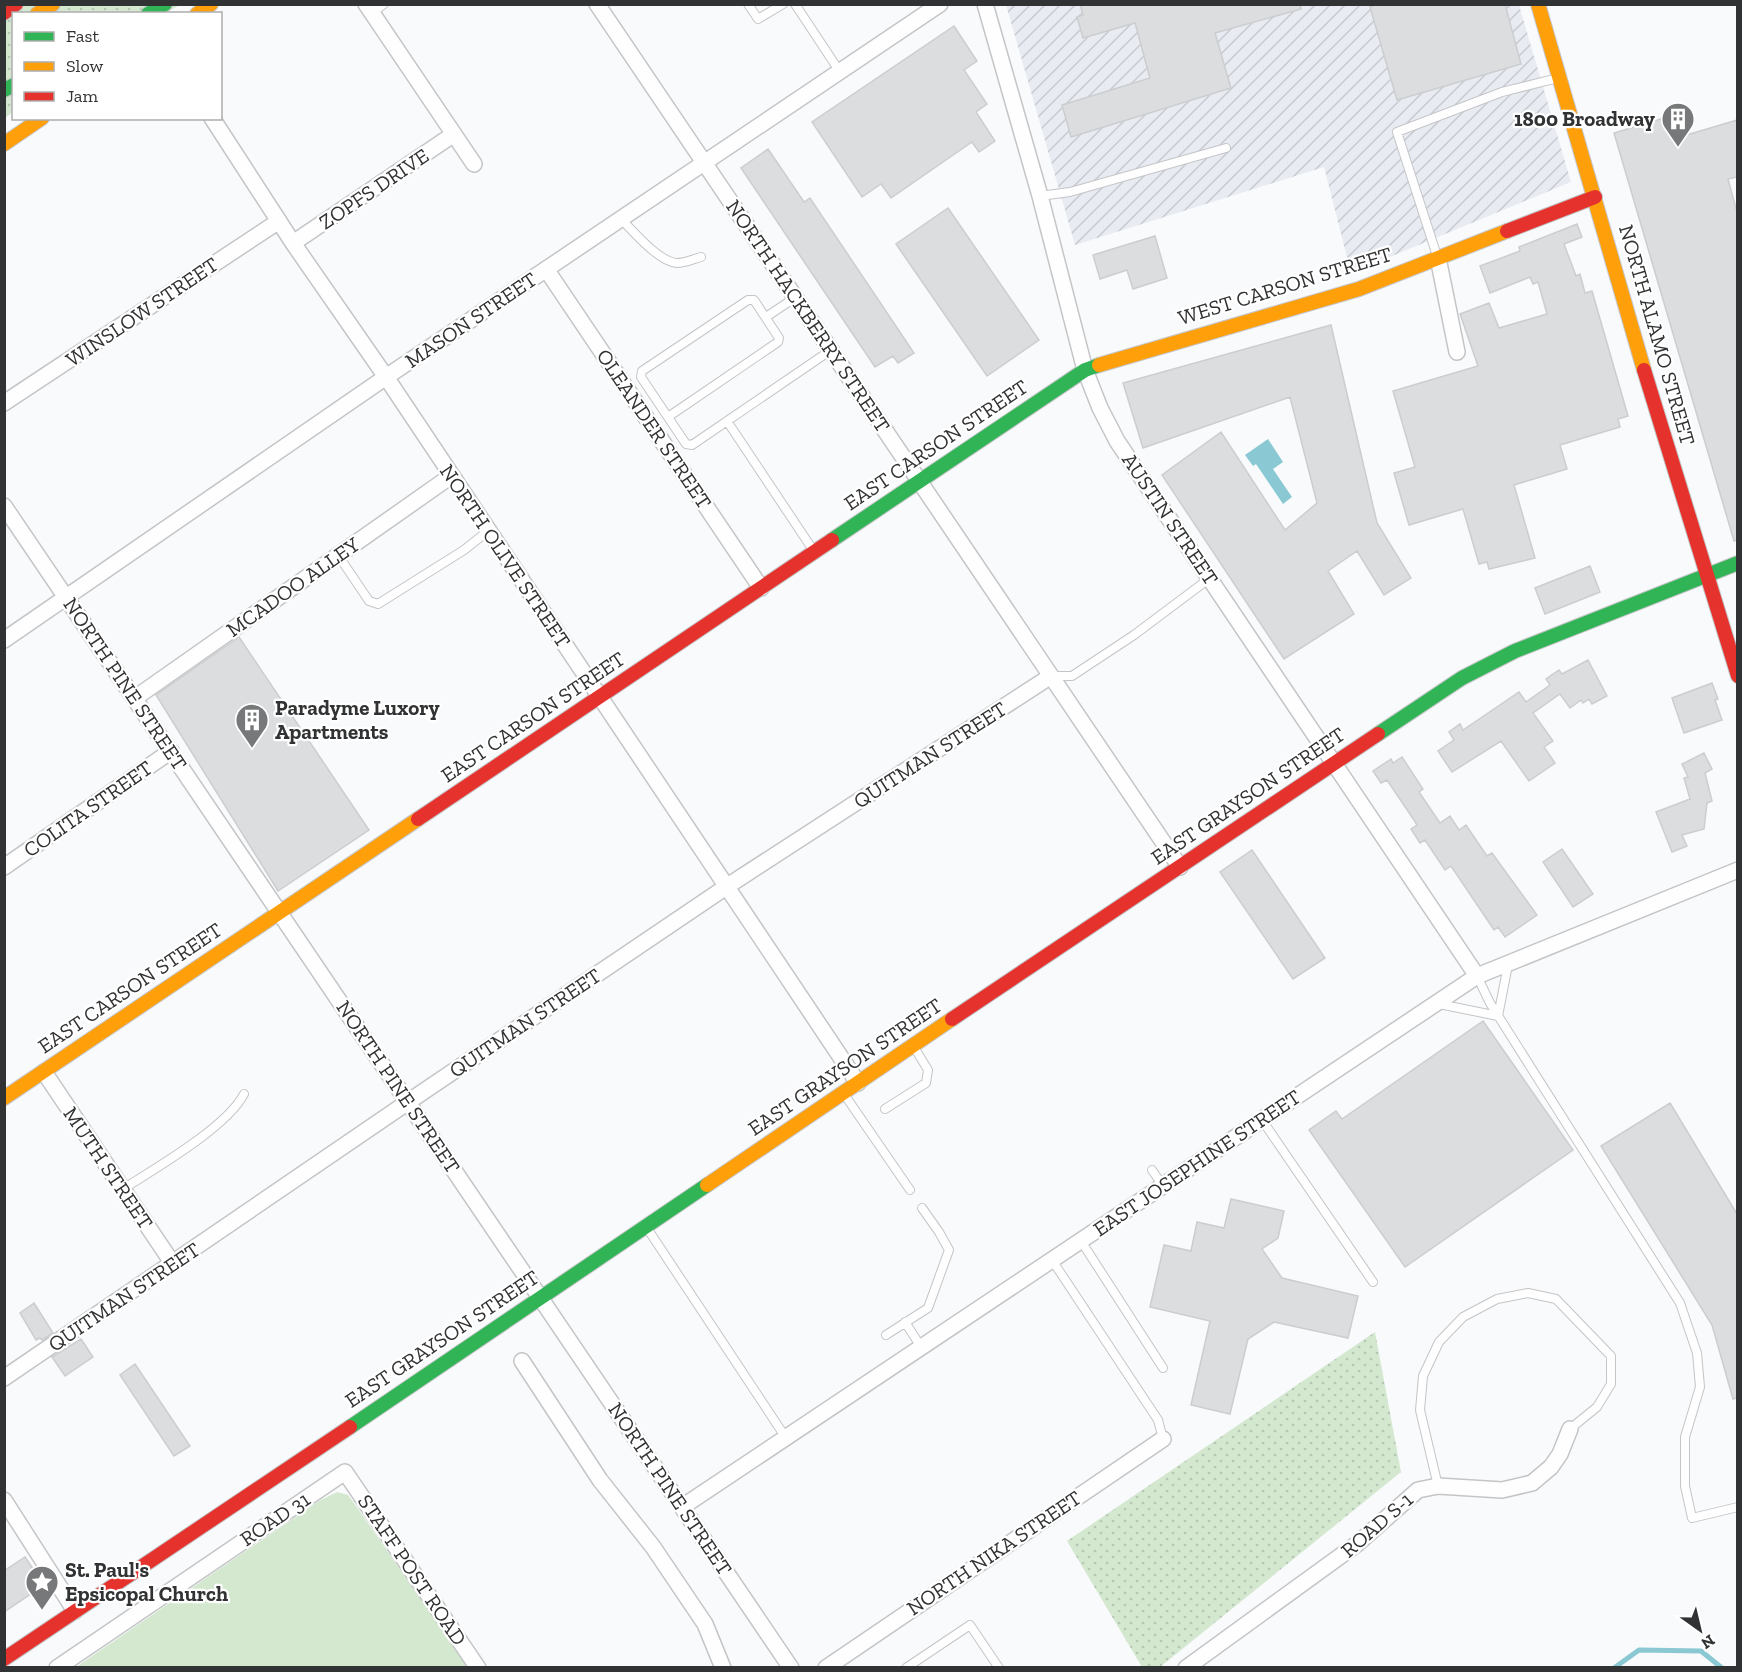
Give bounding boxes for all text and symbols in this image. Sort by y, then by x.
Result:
legend [12,12,222,120]
text: Fast [66,25,99,47]
text: Slow [66,55,103,77]
text: Jam [66,85,98,107]
building icon: 1800 Broadway [1660,101,1696,148]
place label: 1800 Broadway [1514,106,1655,131]
street label: ZOPFS DRIVE [314,143,433,234]
street label: NORTH HACKBERRY STREET [721,195,896,437]
street label: NORTH ALAMO STREET [1614,222,1701,448]
street label: WEST CARSON STREET [1175,241,1395,330]
street label: WINSLOW STREET [61,251,223,372]
street label: MASON STREET [400,266,541,373]
street label: OLEANDER STREET [592,344,717,513]
street label: EAST CARSON STREET [839,374,1032,515]
street label: AUSTIN STREET [1117,448,1224,590]
street label: NORTH OLIVE STREET [435,459,576,652]
street label: MCADOO ALLEY [221,531,364,642]
street label: NORTH PINE STREET [58,593,193,775]
street label: EAST CARSON STREET [436,646,629,787]
place label: Paradyme Luxory Apartments [275,695,440,744]
street label: QUITMAN STREET [849,696,1011,813]
building icon: Paradyme Luxory Apartments [234,702,270,749]
street label: EAST GRAYSON STREET [1146,721,1349,870]
street label: COLITA STREET [19,755,157,862]
street label: EAST CARSON STREET [33,917,226,1058]
street label: QUITMAN STREET [444,963,605,1083]
street label: EAST GRAYSON STREET [743,992,946,1141]
street label: NORTH PINE STREET [331,996,466,1178]
street label: EAST JOSEPHINE STREET [1088,1084,1305,1241]
street label: MUTH STREET [58,1102,159,1234]
street label: QUITMAN STREET [43,1237,204,1357]
street label: EAST GRAYSON STREET [340,1264,543,1413]
street label: NORTH PINE STREET [603,1398,738,1580]
street label: NORTH NIKA STREET [902,1485,1086,1620]
street label: ROAD 31 [235,1486,314,1551]
street label: ROAD S-1 [1336,1487,1418,1563]
street label: STAFF POST ROAD [353,1490,472,1650]
place label: St. Paul's Epsicopal Church [65,1557,228,1606]
place icon: St. Paul's Epsicopal Church [24,1564,60,1611]
north arrow [1670,1600,1730,1660]
text: N [1698,1631,1718,1653]

